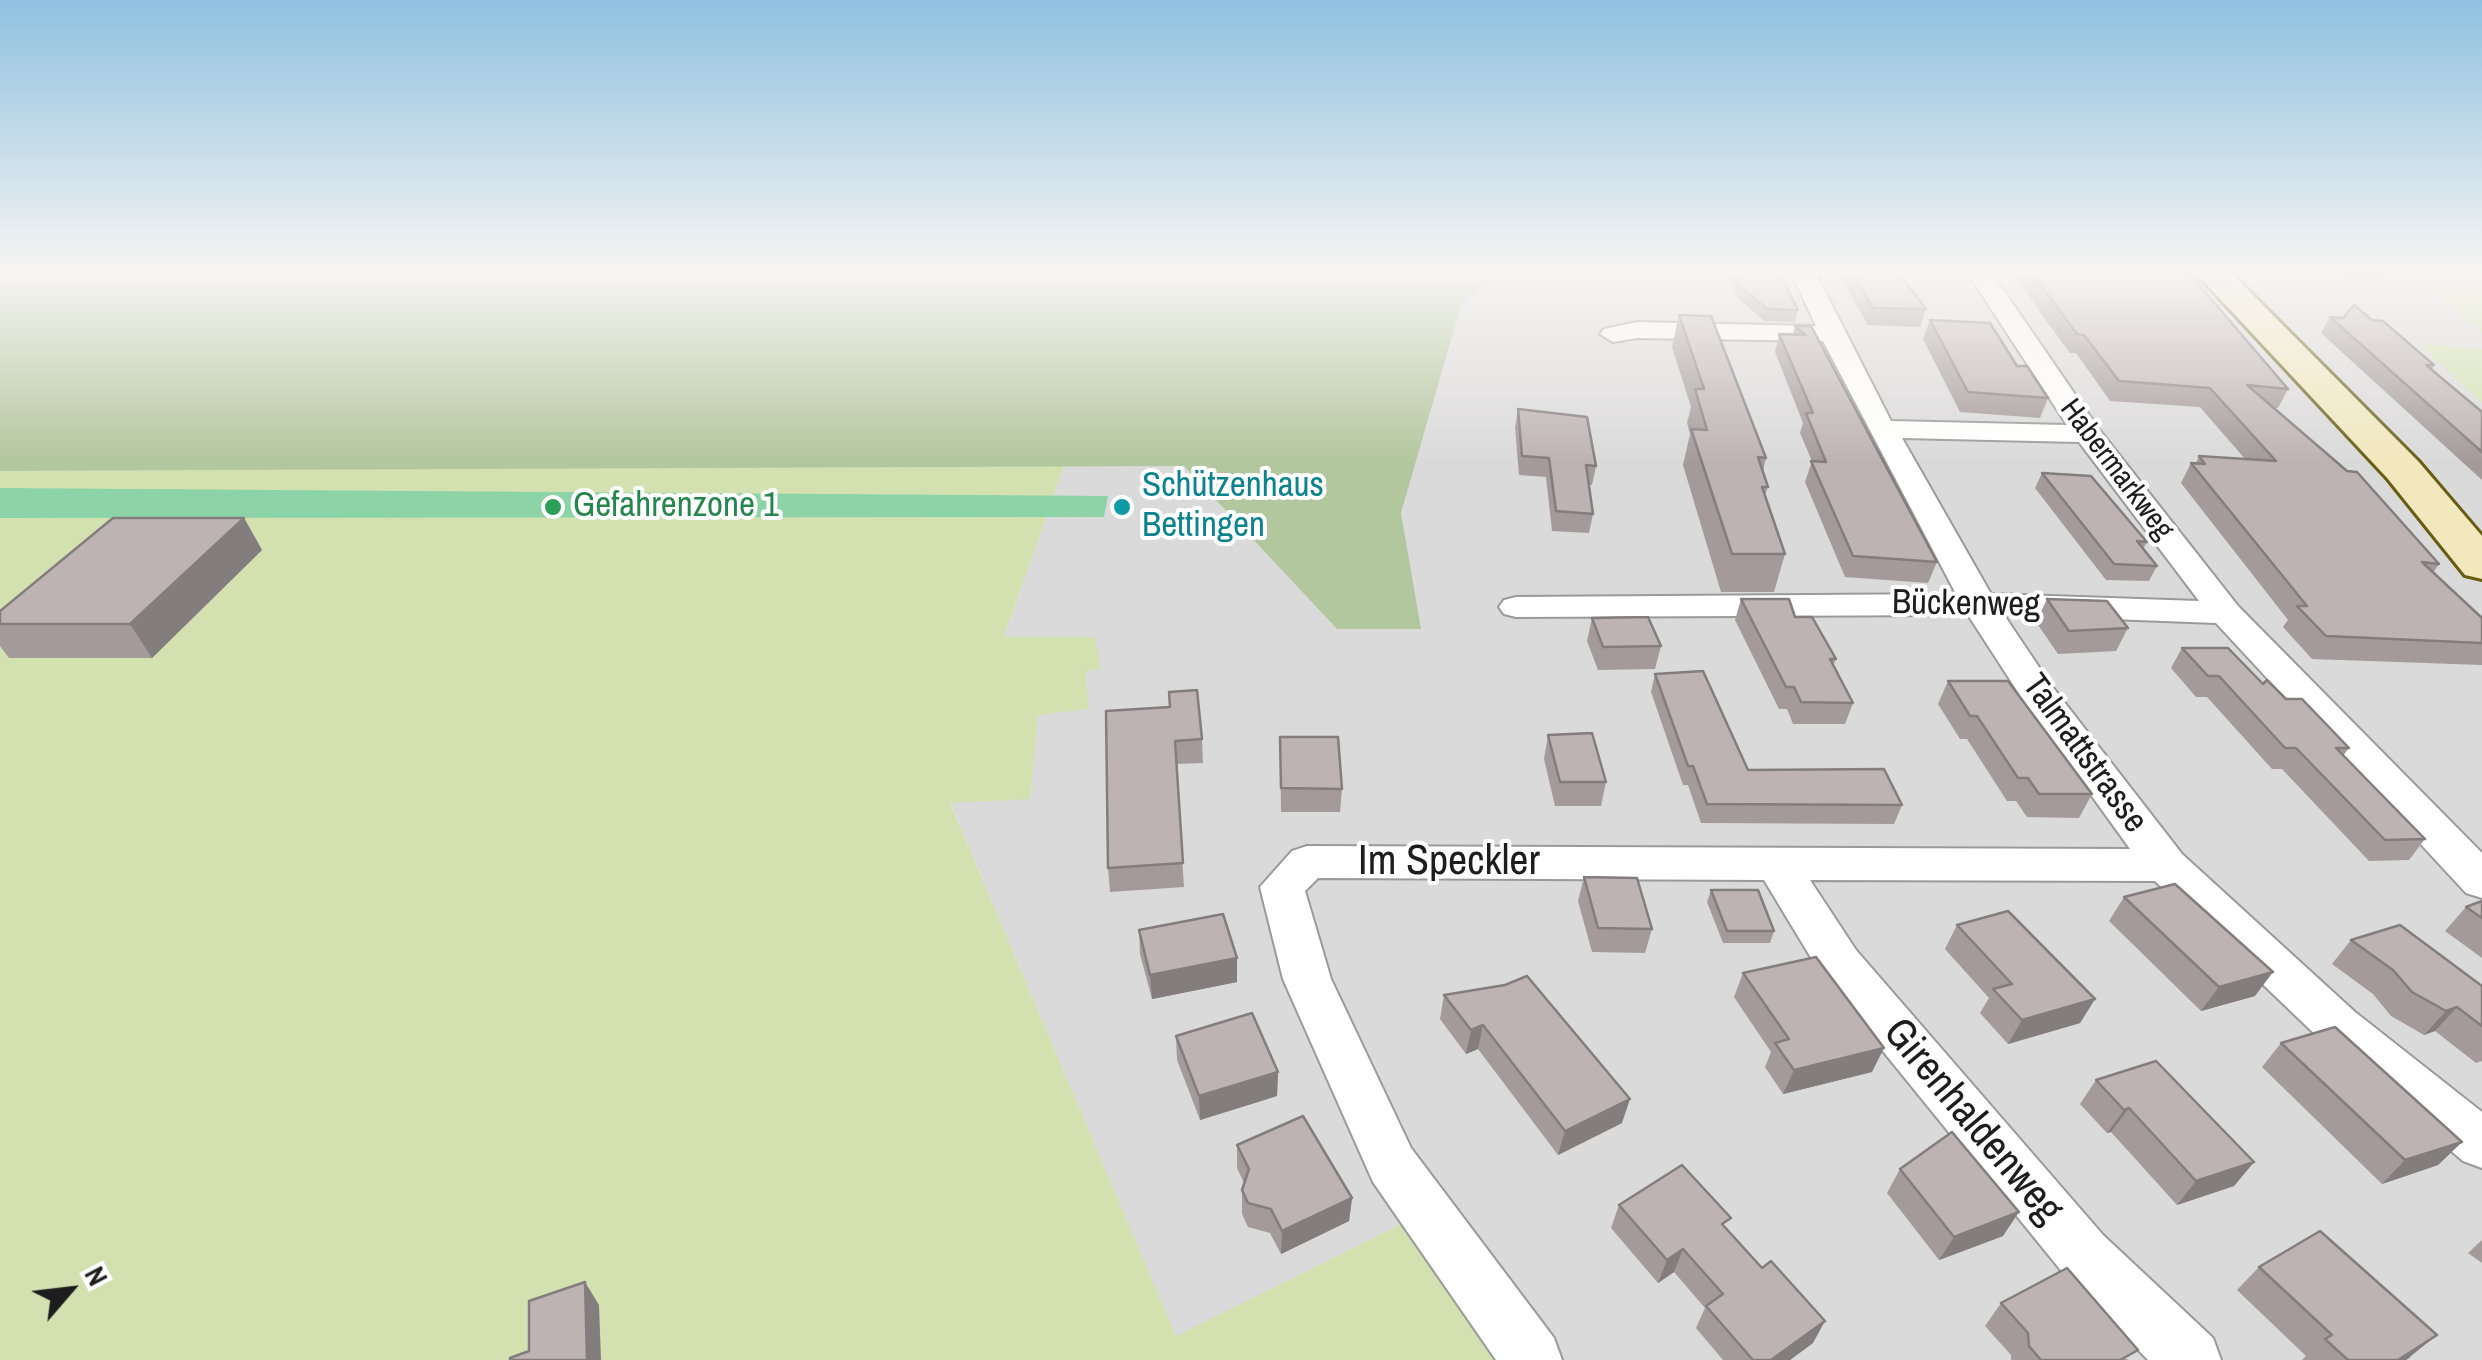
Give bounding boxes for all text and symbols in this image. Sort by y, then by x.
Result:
street label: Habermarkweg [2051,393,2181,547]
place label: Schützenhaus Bettingen [1142,466,1324,548]
place label: Gefahrenzone 1 [573,486,779,528]
marker: Gefahrenzone 1 [542,496,564,518]
marker: Schützenhaus Bettingen [1111,496,1133,518]
street label: Bückenweg [1891,583,2041,627]
street label: Talmattstrasse [2012,667,2156,841]
street label: Im Speckler [1358,838,1540,888]
street label: Girenhaldenweg [1871,1009,2073,1235]
north arrow [20,1240,120,1340]
text: N [76,1260,117,1292]

